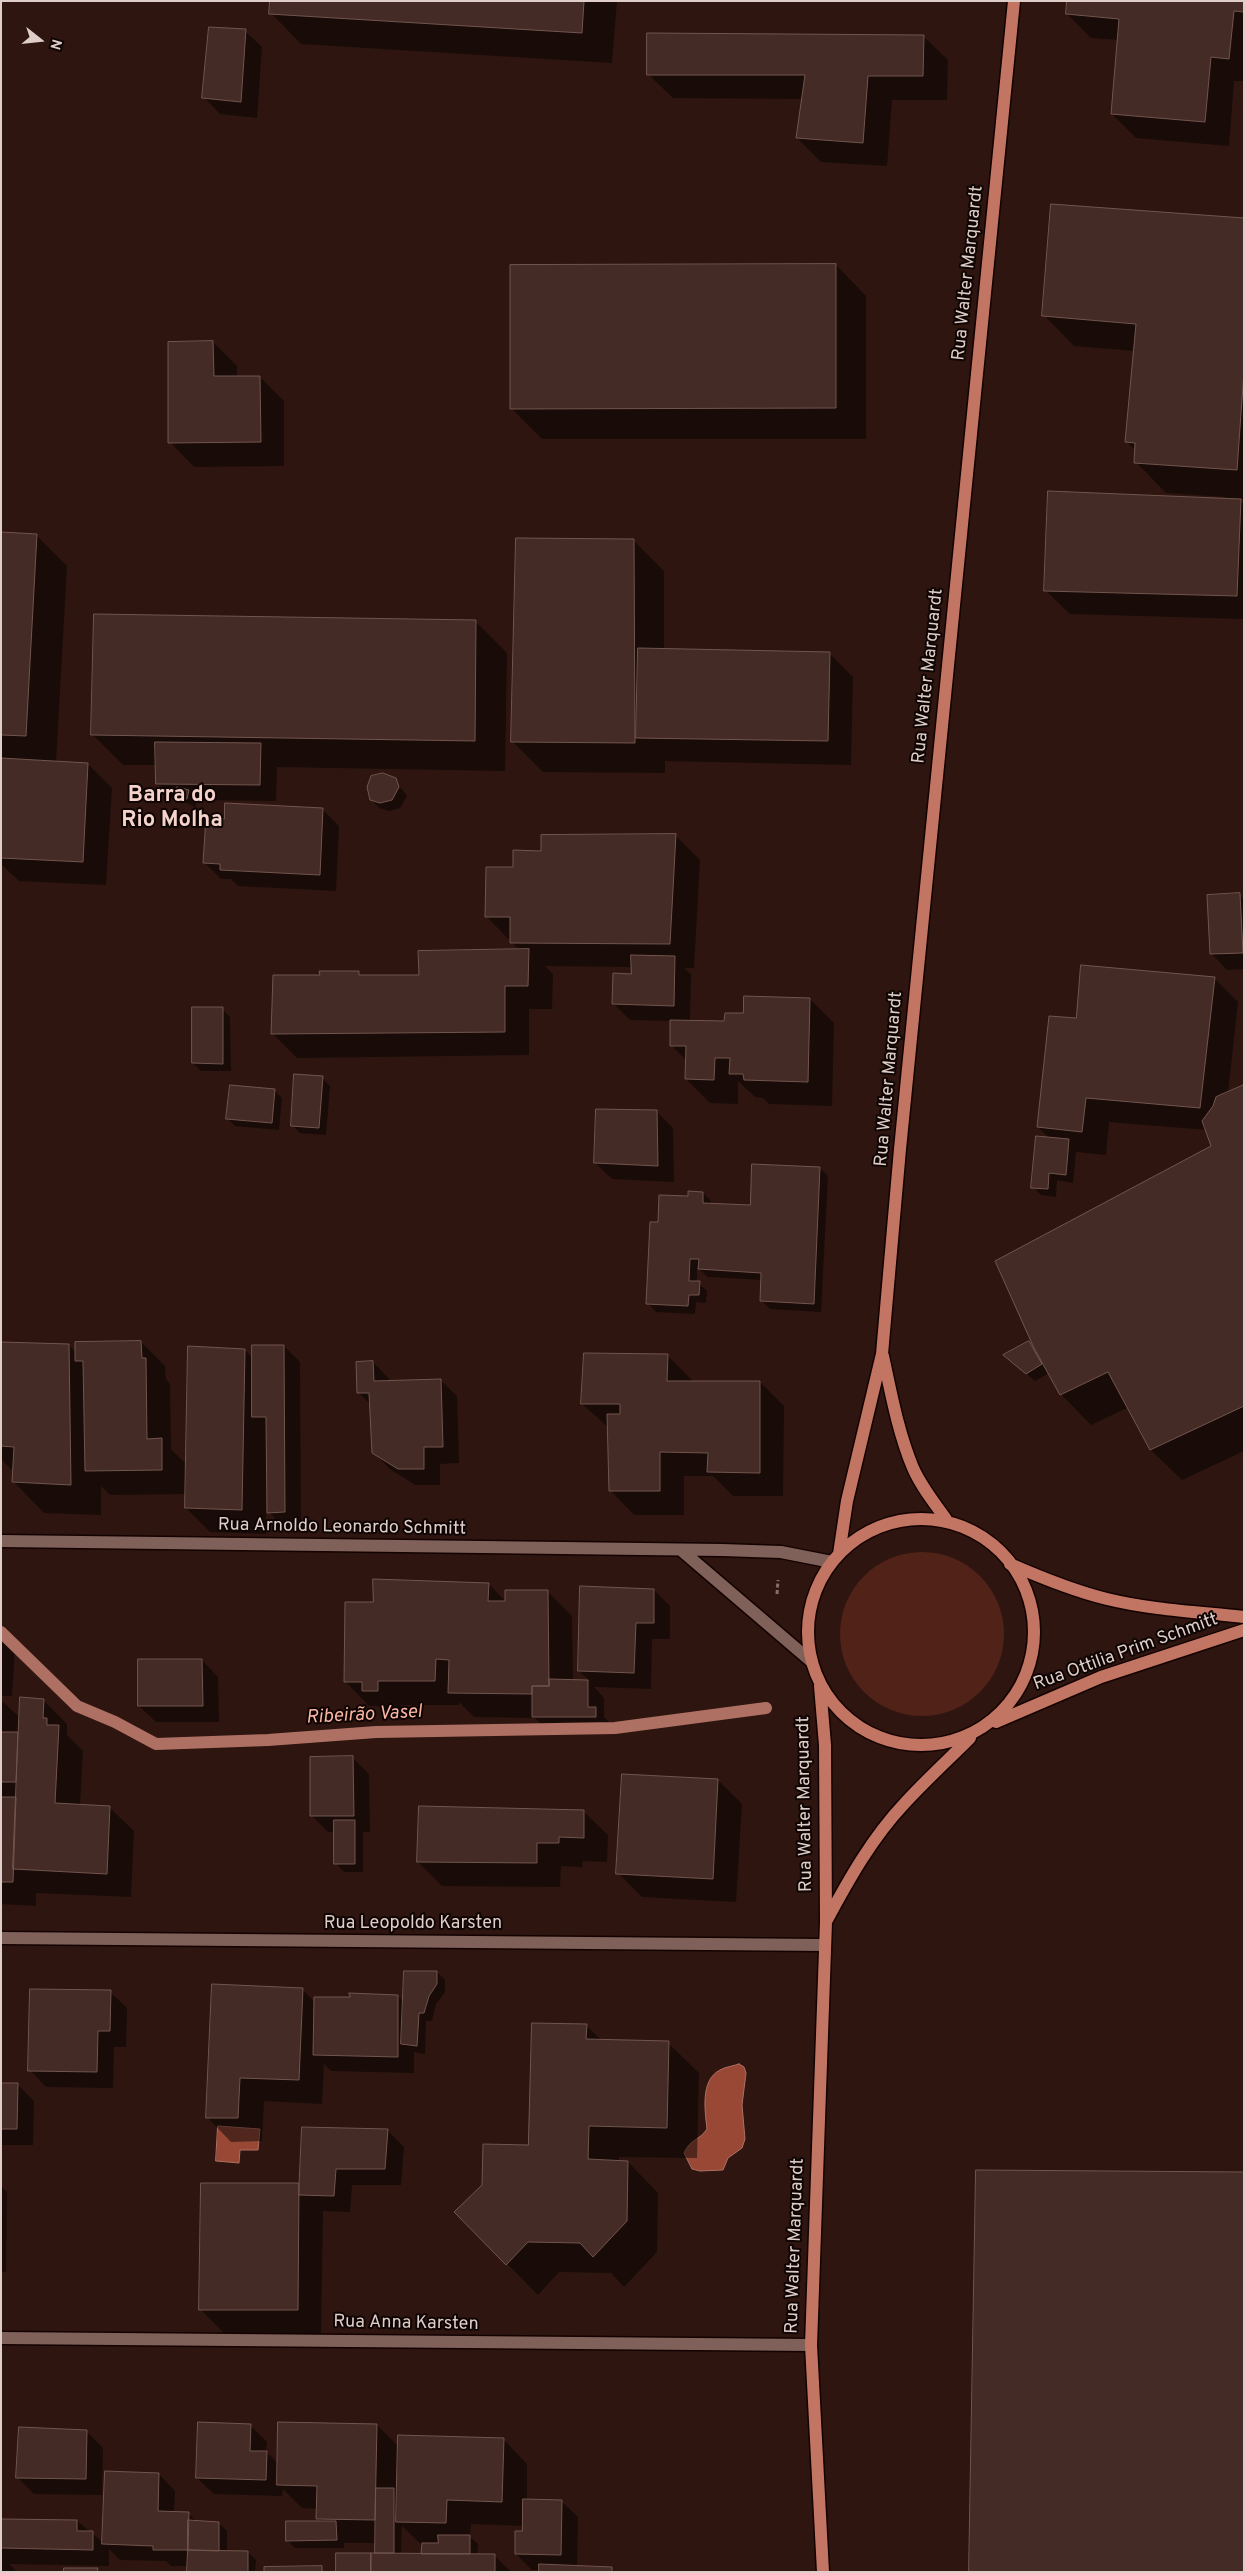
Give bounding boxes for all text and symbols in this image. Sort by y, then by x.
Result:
north arrow [15,15,65,65]
text: N [45,37,64,51]
street label: Rua Walter Marquardt [949,184,989,362]
street label: Rua Walter Marquardt [909,587,949,765]
district label: Barra do Rio Molha [121,784,223,836]
street label: Rua Walter Marquardt [872,990,908,1168]
street label: Rua Arnoldo Leonardo Schmitt [218,1515,466,1541]
street label: Rua Ottilia Prim Schmitt [1031,1610,1221,1696]
water label: Ribeirão Vasel [305,1702,423,1730]
street label: Rua Walter Marquardt [794,1716,818,1892]
street label: Rua Leopoldo Karsten [324,1913,502,1935]
street label: Rua Walter Marquardt [782,2158,810,2334]
street label: Rua Anna Karsten [333,2312,479,2336]

